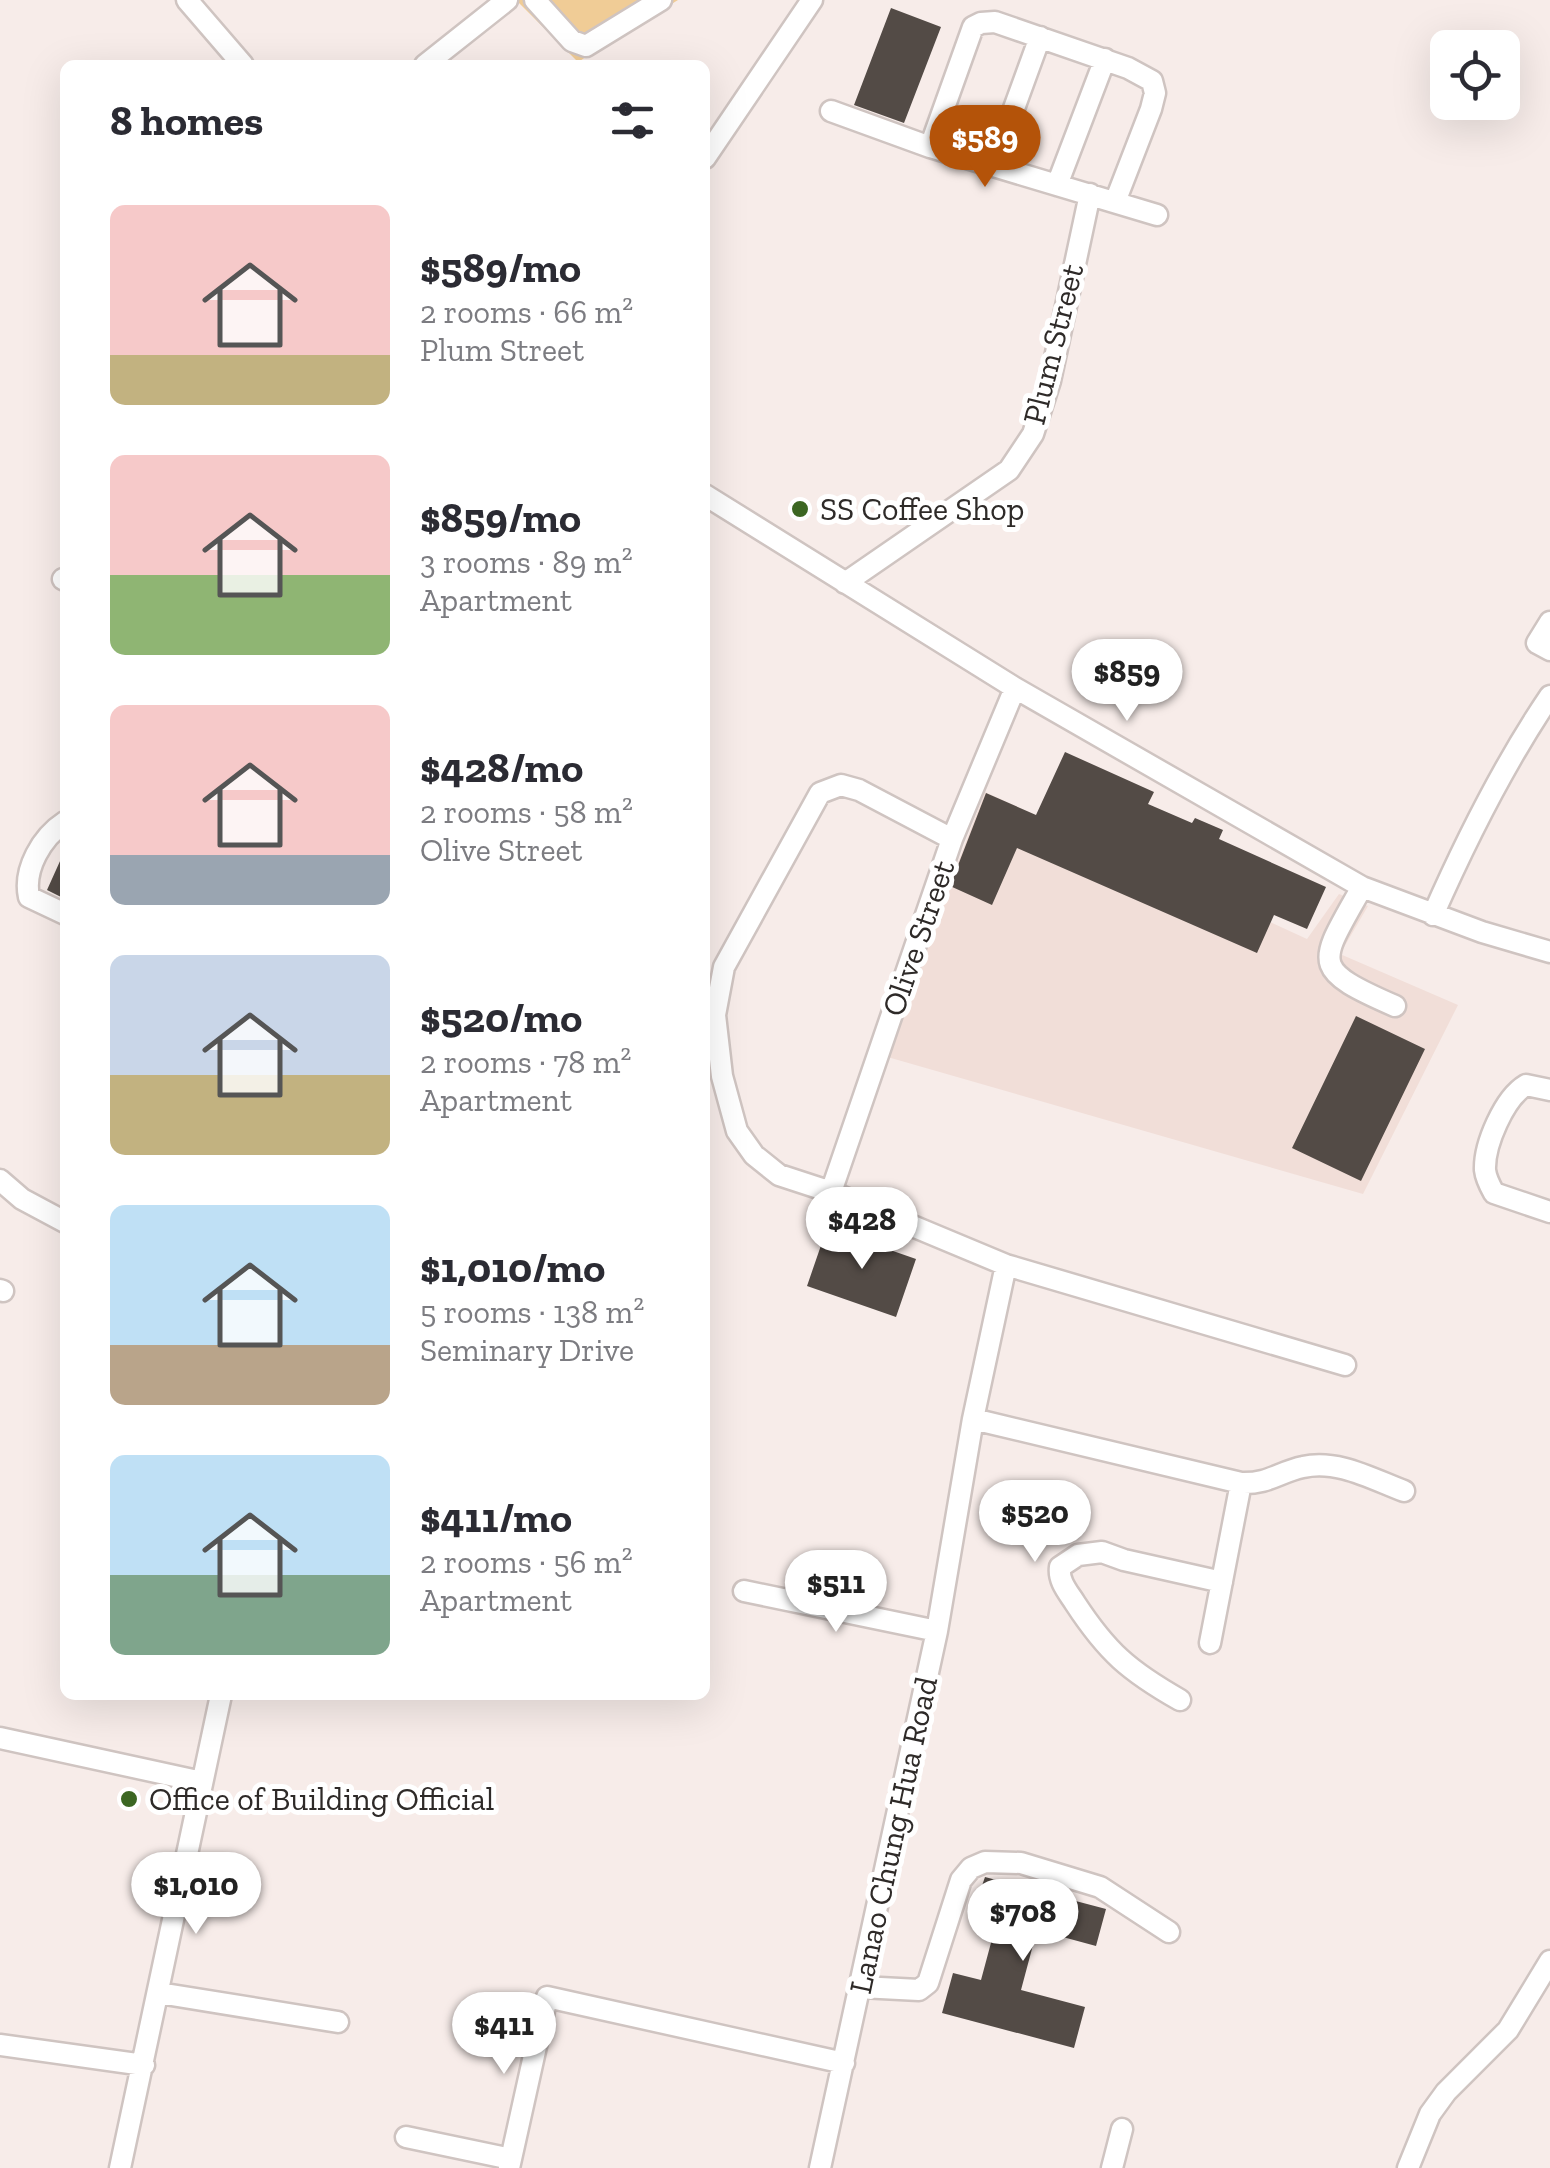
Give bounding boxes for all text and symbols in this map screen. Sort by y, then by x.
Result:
map controls [1430,30,1520,120]
button: locate [1430,30,1520,120]
icon: filters [605,93,660,148]
text: 8 homes [110,95,263,146]
pin: $589 [926,105,1044,190]
text: $589 [952,118,1018,156]
text: $589/mo [420,242,581,293]
icon: home [190,245,310,365]
street label: Plum Street [1015,260,1091,428]
text: 2 rooms · 66 m² [420,293,633,331]
text: Plum Street [420,331,584,369]
place label: SS Coffee Shop [820,490,1024,528]
text: $859/mo [420,492,581,543]
icon: home [190,495,310,615]
marker: SS Coffee Shop [789,498,811,520]
text: 3 rooms · 89 m² [420,543,633,581]
text: Apartment [420,581,572,619]
pin: $859 [1068,639,1186,724]
text: $859 [1094,652,1160,690]
text: $428/mo [420,742,583,793]
icon: home [190,745,310,865]
text: 2 rooms · 58 m² [420,793,633,831]
text: Olive Street [420,831,582,869]
street label: Olive Street [874,855,962,1021]
text: $520/mo [420,992,582,1043]
icon: home [190,995,310,1115]
text: 2 rooms · 78 m² [420,1043,631,1081]
text: Apartment [420,1081,572,1119]
pin: $428 [803,1187,921,1272]
text: $428 [828,1200,896,1238]
text: $1,010/mo [420,1242,605,1293]
icon: home [190,1245,310,1365]
text: 5 rooms · 138 m² [420,1293,644,1331]
text: Seminary Drive [420,1331,634,1369]
pin: $520 [976,1480,1094,1565]
text: $411/mo [420,1492,572,1543]
text: $520 [1001,1493,1069,1531]
icon: home [190,1495,310,1615]
text: 2 rooms · 56 m² [420,1543,633,1581]
pin: $511 [777,1550,895,1635]
text: $511 [807,1563,865,1601]
text: Apartment [420,1581,572,1619]
street label: Lanao Chung Hua Road [841,1673,945,1997]
place label: Office of Building Official [149,1780,494,1818]
marker: Office of Building Official [118,1788,140,1810]
pin: $1,010 [115,1852,277,1937]
text: $1,010 [153,1865,239,1903]
pin: $708 [964,1879,1082,1964]
text: $708 [989,1892,1057,1930]
pin: $411 [445,1992,563,2077]
text: $411 [474,2005,534,2043]

